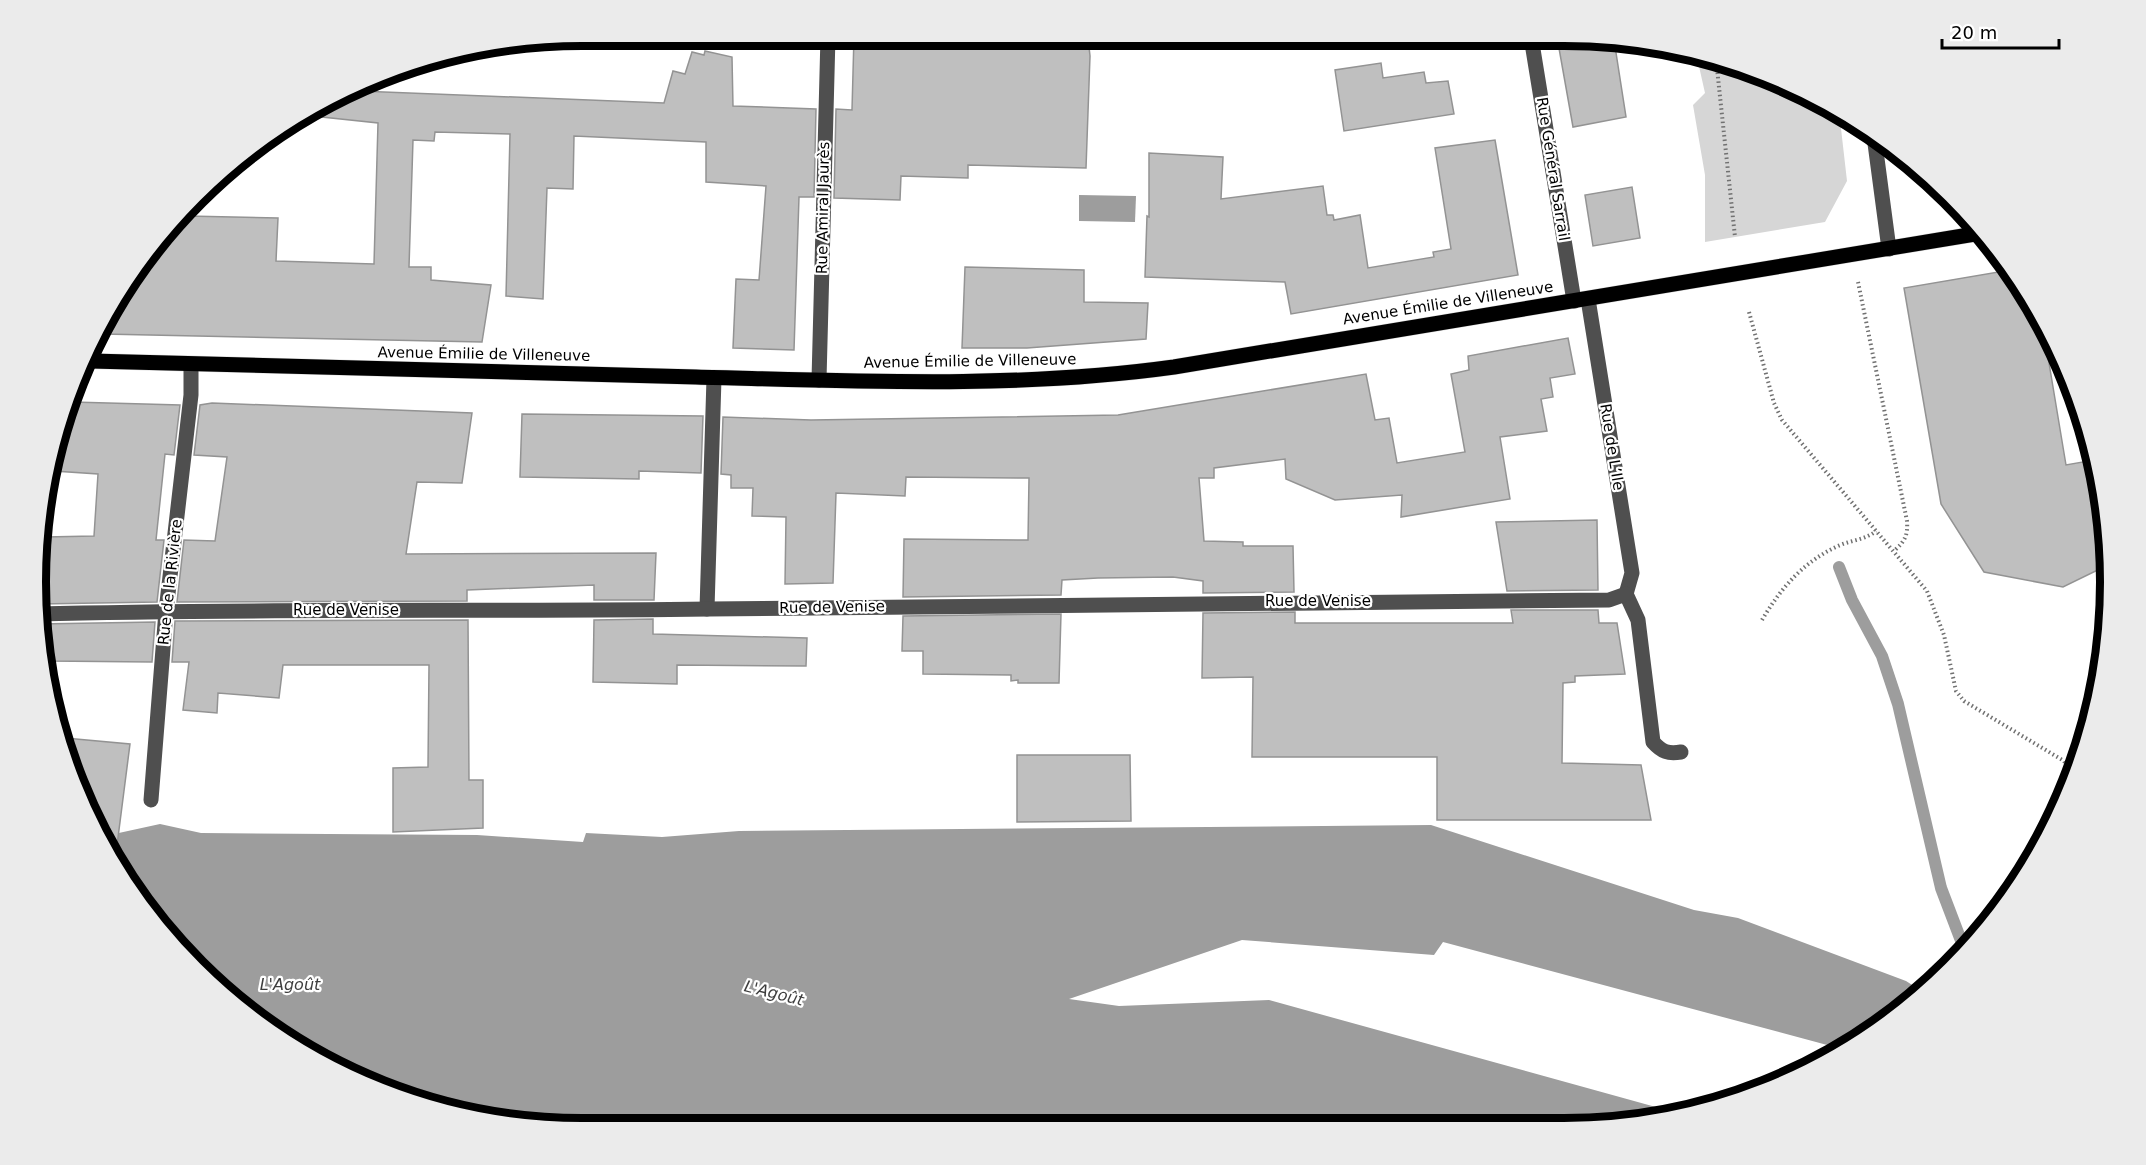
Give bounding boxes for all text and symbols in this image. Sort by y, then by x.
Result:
scale bar [1942,12,2059,50]
text: 20 m [1951,22,1997,43]
street label: Rue Général Sarrail [1533,96,1573,242]
street label: Rue Amiral Jaurès [813,141,833,274]
street label: Avenue Émilie de Villeneuve [1341,276,1554,329]
street label: Avenue Émilie de Villeneuve [378,342,590,365]
street label: Avenue Émilie de Villeneuve [864,349,1076,372]
street label: Rue de L’Ile [1596,402,1628,492]
street label: Rue de la Rivière [154,518,186,646]
street label: Rue de Venise [1265,592,1371,610]
street label: Rue de Venise [779,597,885,617]
street label: Rue de Venise [293,601,399,619]
water label: L'Agoût [260,975,321,994]
water label: L'Agoût [742,976,806,1010]

